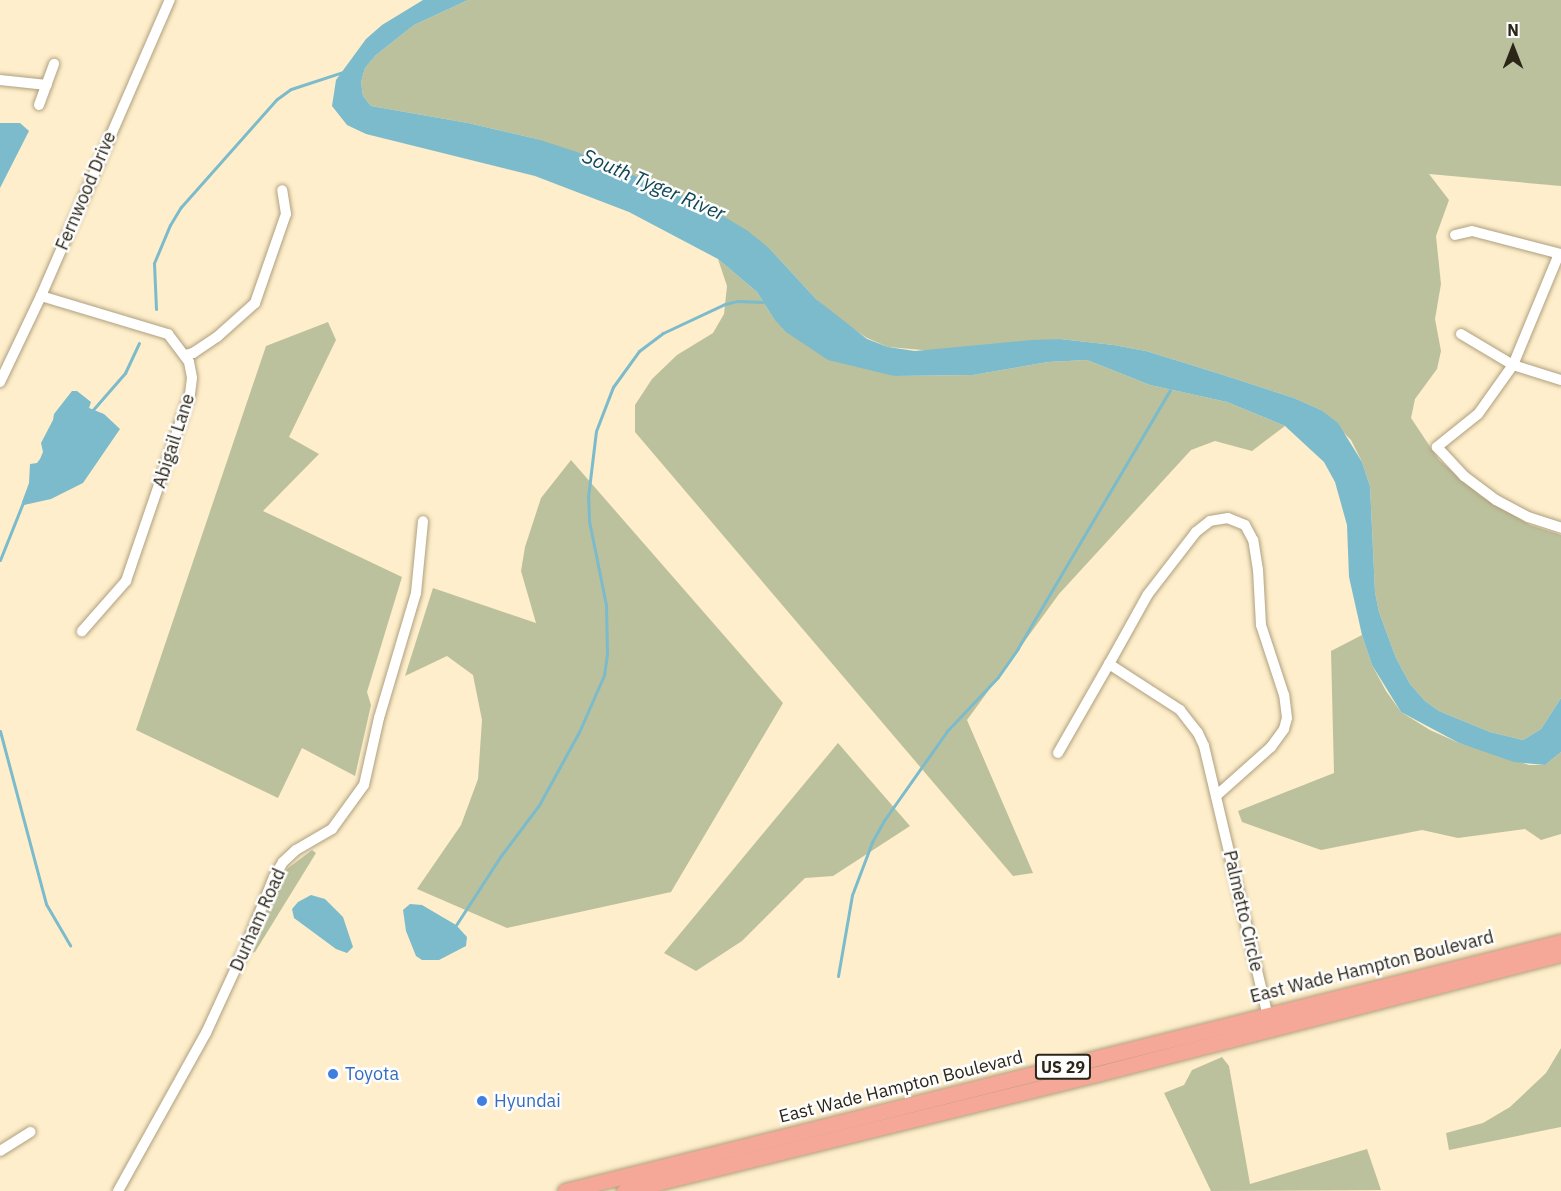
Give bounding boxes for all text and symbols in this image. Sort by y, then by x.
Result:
north arrow [1483,18,1543,78]
text: N [1507,20,1519,40]
street label: Fernwood Drive [51,129,121,253]
water label: South Tyger River [579,143,729,225]
street label: Abigail Lane [149,391,199,491]
street label: Palmetto Circle [1219,848,1267,974]
street label: Durham Road [226,865,290,975]
street label: East Wade Hampton Boulevard [1248,926,1496,1008]
street label: East Wade Hampton Boulevard [777,1046,1025,1128]
road number: US 29 [1034,1054,1092,1080]
place label: Toyota [345,1063,399,1085]
marker: Toyota [326,1067,340,1081]
place label: Hyundai [494,1090,561,1112]
marker: Hyundai [475,1094,489,1108]

